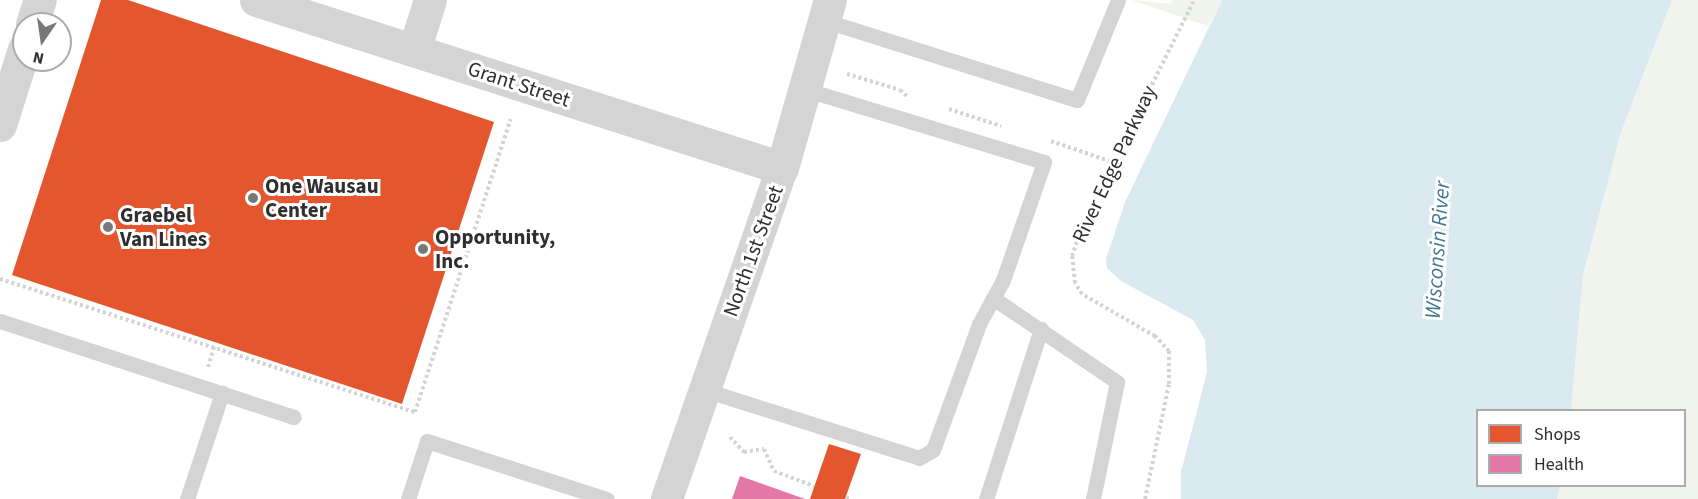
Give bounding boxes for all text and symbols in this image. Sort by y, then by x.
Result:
north arrow [12,12,72,72]
text: N [31,46,46,70]
street label: Grant Street [465,56,573,112]
street label: River Edge Parkway [1067,81,1161,247]
place label: One Wausau Center [265,173,379,223]
water label: Wisconsin River [1420,180,1456,320]
street label: North 1st Street [718,182,788,320]
marker: One Wausau Center [246,191,260,205]
place label: Graebel Van Lines [120,202,207,252]
marker: Graebel Van Lines [101,220,115,234]
place label: Opportunity, Inc. [435,224,555,274]
marker: Opportunity, Inc. [416,242,430,256]
legend [1476,409,1686,487]
text: Shops [1534,422,1581,447]
text: Health [1534,452,1584,477]

